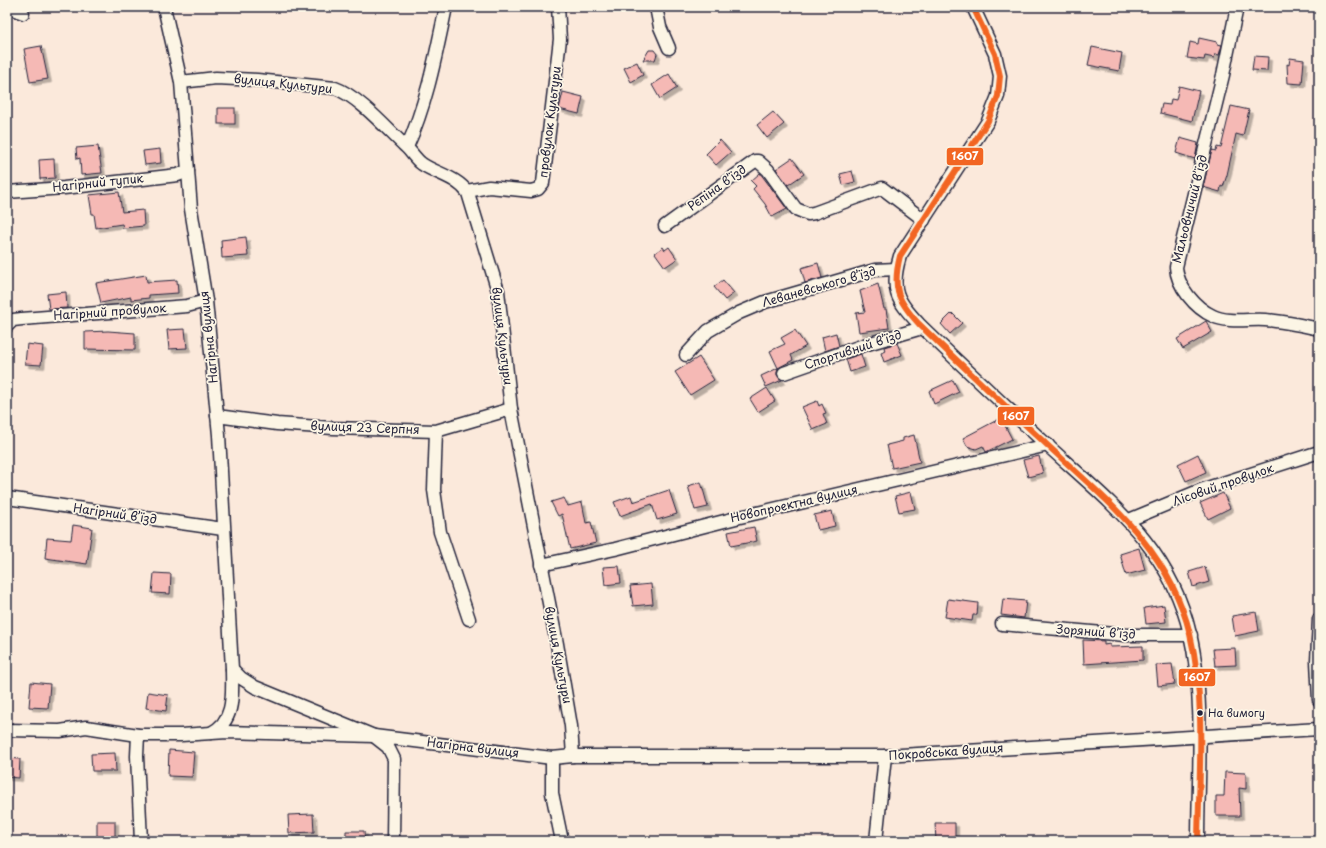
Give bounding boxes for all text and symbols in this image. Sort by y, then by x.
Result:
street label: провулок Культури [533,65,565,179]
street label: вулиця Культури [233,69,333,97]
line badge: 1607 [946,147,984,166]
text: 1607 [952,147,979,164]
street label: Мальовничий в’їзд [1167,153,1211,265]
street label: Рєпіна в’їзд [683,160,750,215]
street label: Нагірний тупик [52,168,145,196]
street label: Леваневського в’їзд [760,261,878,311]
street label: вулиця Культури [488,286,518,386]
street label: Нагірна вулиця [194,290,222,384]
street label: Нагірний провулок [53,298,168,324]
street label: Спортивний в’їзд [802,325,904,373]
line badge: 1607 [997,406,1035,426]
text: 1607 [1003,407,1030,424]
street label: вулиця 23 Серпня [310,416,420,438]
street label: Лісовий провулок [1170,458,1277,510]
street label: Новопроектна вулиця [728,480,859,526]
street label: Нагірний в’їзд [72,498,158,528]
street label: вулиця Культури [541,605,577,705]
street label: Зоряний в’їзд [1056,619,1136,643]
line badge: 1607 [1178,668,1216,687]
text: 1607 [1184,668,1211,685]
place label: На вимогу [1208,704,1265,721]
marker: На вимогу [1195,708,1205,718]
street label: Нагірна вулиця [426,732,520,762]
street label: Покровська вулиця [888,738,1004,764]

